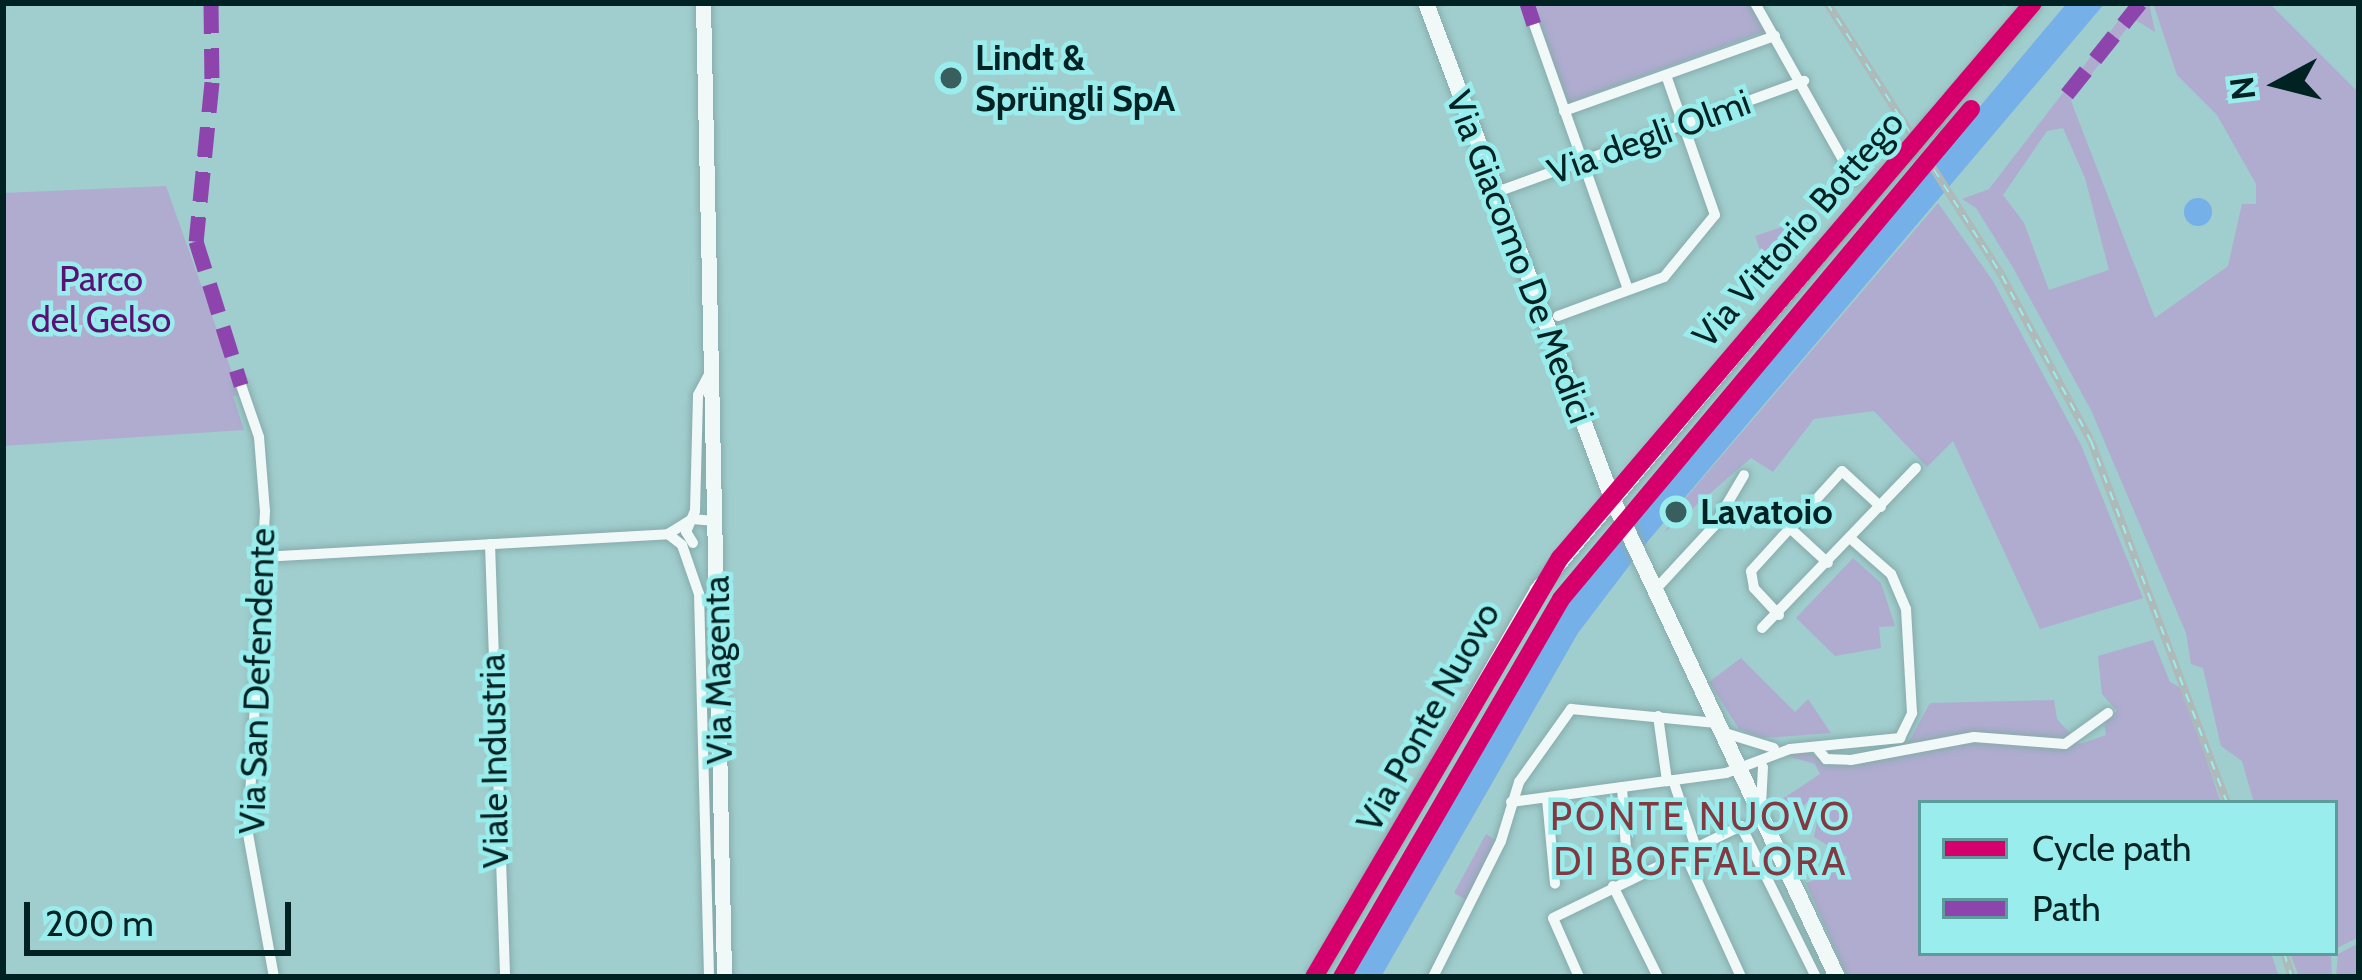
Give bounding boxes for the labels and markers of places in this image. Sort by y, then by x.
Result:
place label: Lindt & Sprüngli SpA [975,35,1175,120]
marker: Lindt & Sprüngli SpA [938,65,964,91]
place label: Lavatoio [1700,490,1833,534]
marker: Lavatoio [1663,499,1689,525]

